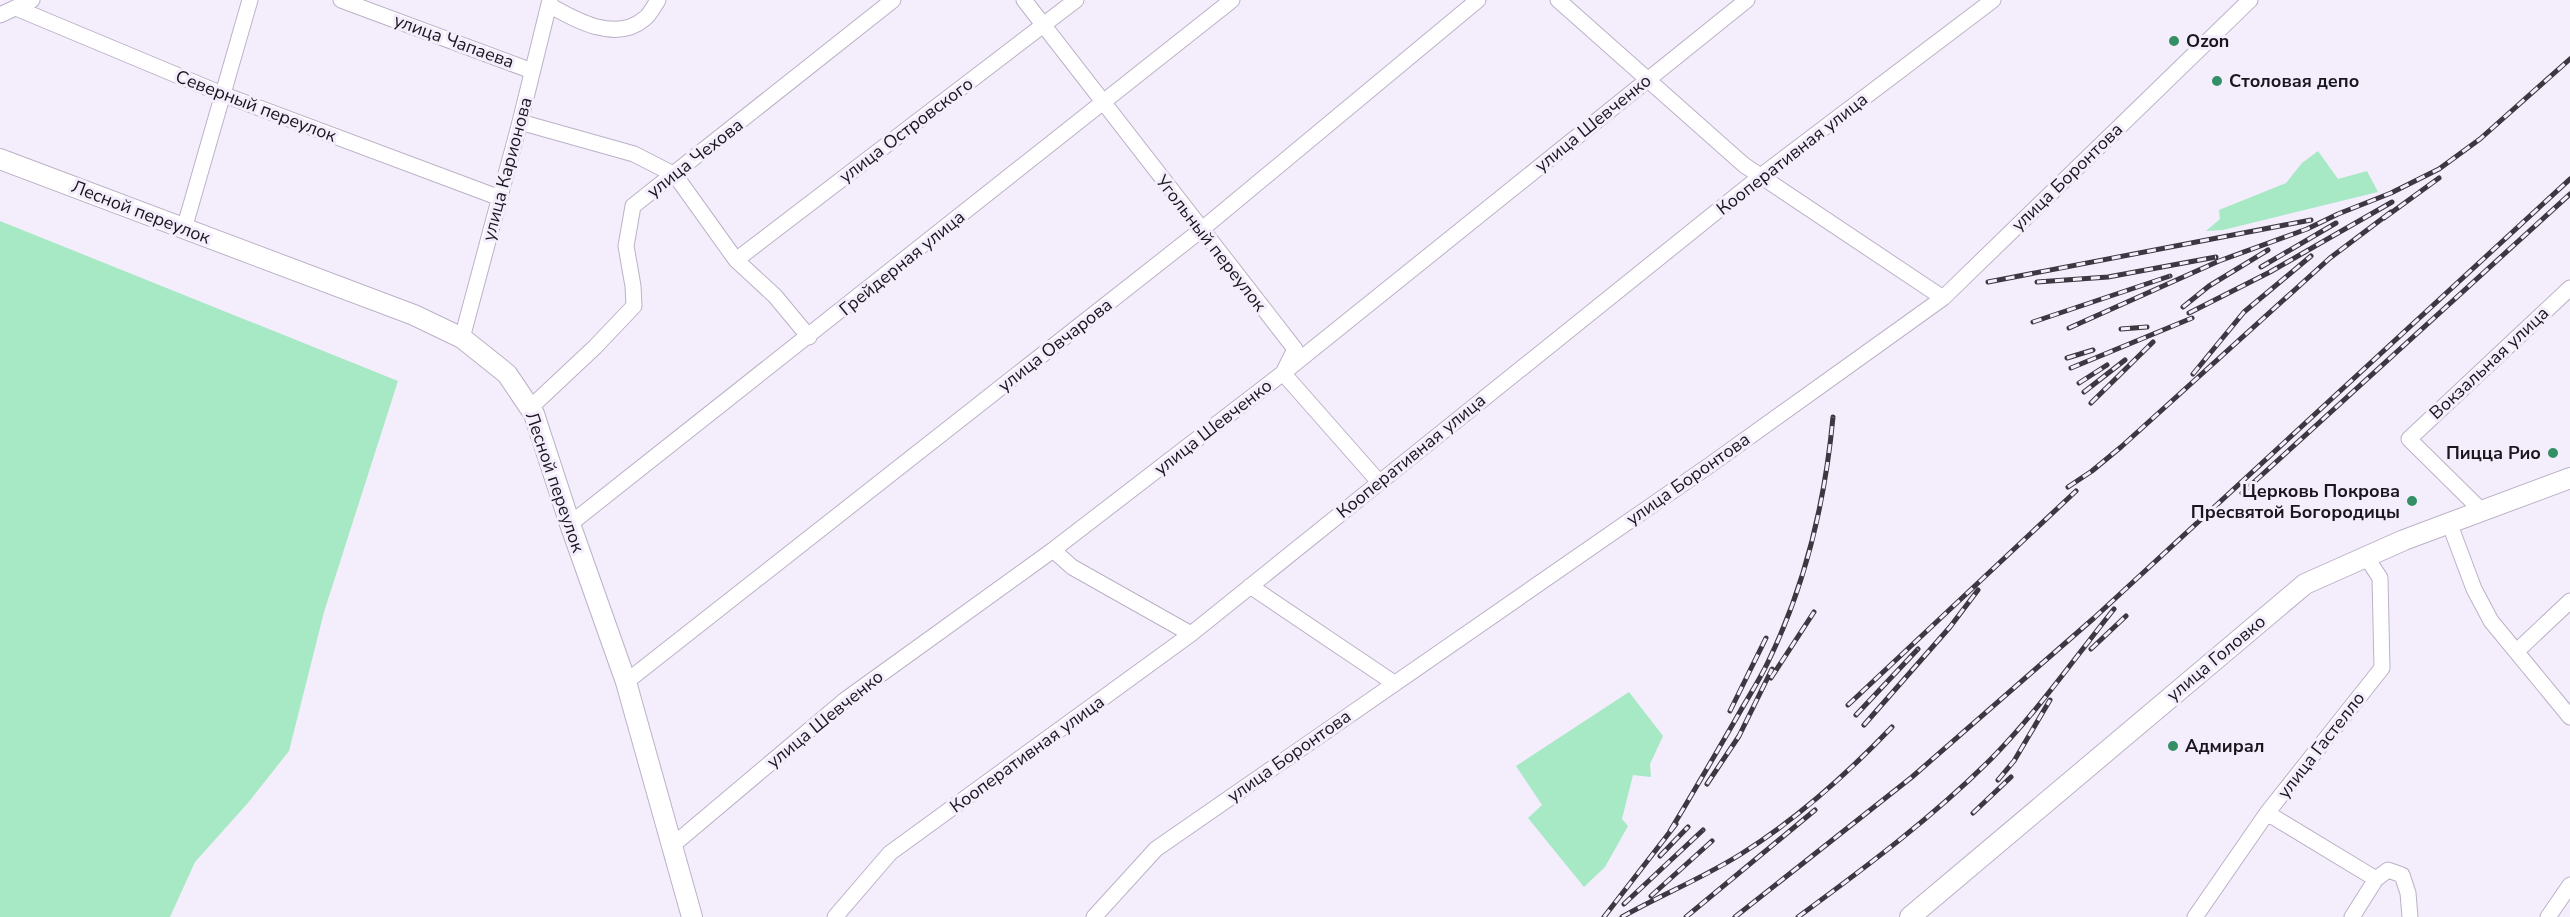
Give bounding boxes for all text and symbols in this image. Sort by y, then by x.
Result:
street label: улица Чапаева [391,8,517,74]
place label: Ozon [2186,29,2229,53]
marker: Ozon [2167,34,2181,48]
street label: Северный переулок [172,64,340,148]
street label: улица Шевченко [1530,69,1656,177]
place label: Столовая депо [2229,69,2359,93]
street label: улица Островского [834,72,978,188]
marker: Столовая депо [2210,74,2224,88]
street label: Кооперативная улица [1711,87,1873,221]
street label: улица Карионова [476,95,538,243]
street label: улица Чехова [642,113,748,203]
street label: улица Боронтова [2006,118,2128,236]
street label: Угольный переулок [1150,169,1272,317]
street label: Лесной переулок [68,174,214,250]
street label: Грейдерная улица [834,205,970,321]
street label: улица Овчарова [993,293,1117,397]
street label: Вокзальная улица [2424,301,2554,425]
street label: улица Шевченко [1149,373,1277,481]
street label: Кооперативная улица [1331,388,1491,524]
street label: Лесной переулок [520,409,590,556]
street label: улица Боронтова [1621,427,1755,531]
place label: Пицца Рио [2446,441,2541,465]
marker: Пицца Рио [2546,446,2560,460]
place label: Церковь Покрова Пресвятой Богородицы [2191,479,2400,524]
marker: Церковь Покрова Пресвятой Богородицы [2405,494,2419,508]
street label: улица Головко [2161,609,2271,707]
street label: улица Шевченко [762,665,888,773]
street label: улица Гастелло [2272,687,2370,803]
street label: Кооперативная улица [945,690,1109,818]
street label: улица Боронтова [1222,704,1356,808]
place label: Адмирал [2185,734,2265,758]
marker: Адмирал [2166,739,2180,753]

